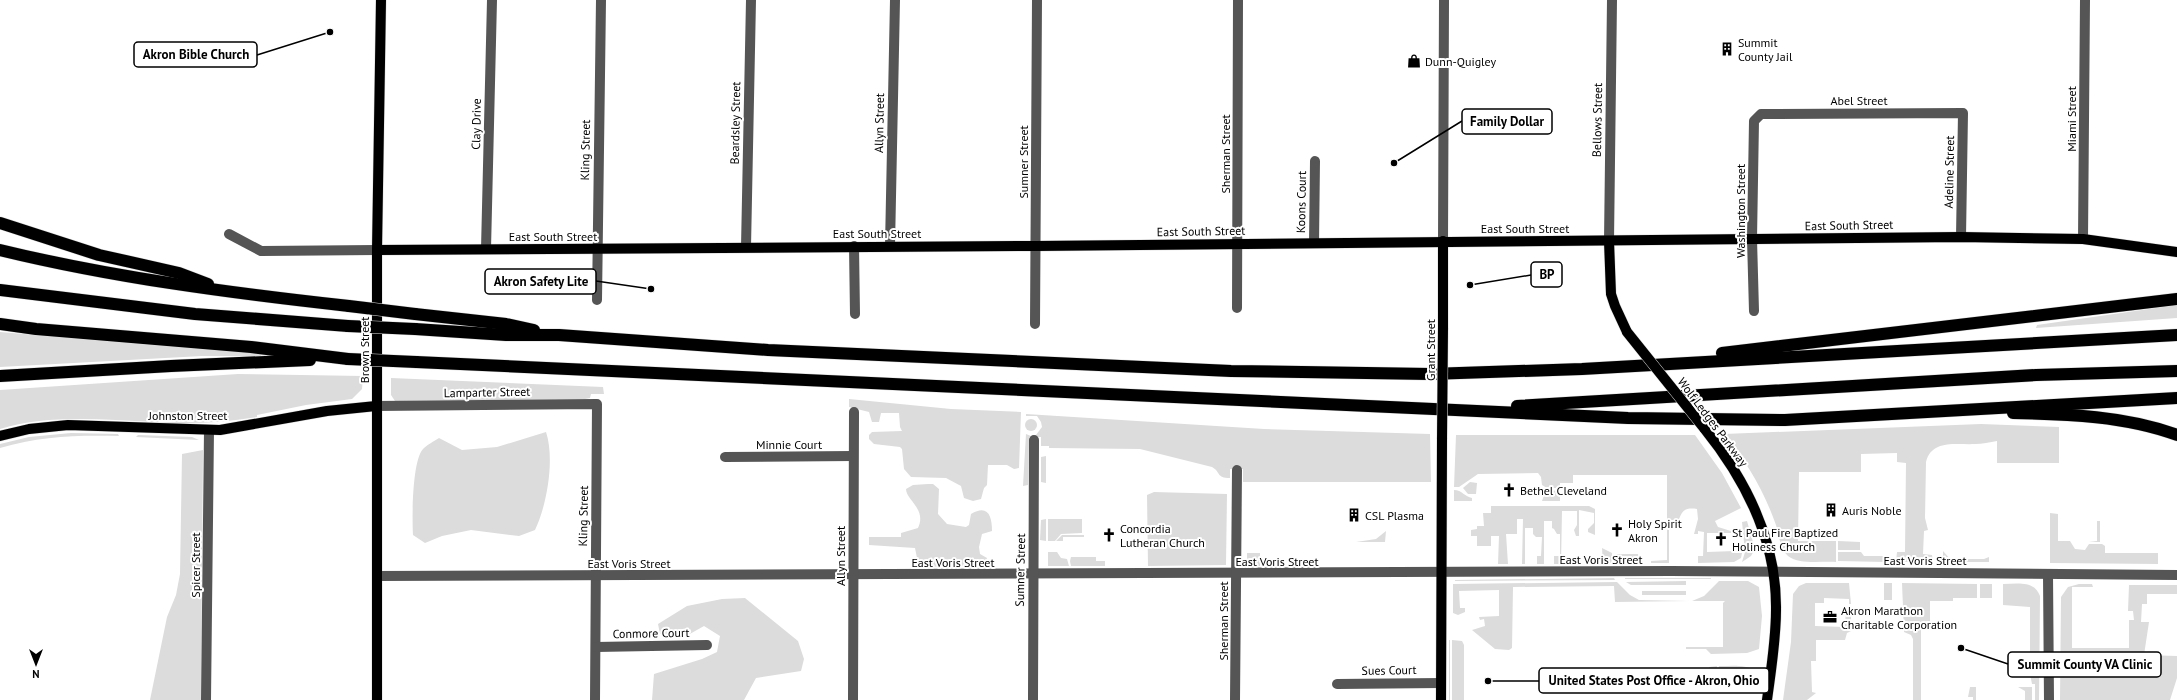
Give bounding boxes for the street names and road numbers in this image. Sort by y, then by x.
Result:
street label: Beardsley Street [727,81,743,165]
street label: Bellows Street [1589,83,1605,157]
street label: Miami Street [2064,86,2079,152]
street label: Allyn Street [871,93,887,153]
street label: Abel Street [1831,93,1887,108]
street label: Clay Drive [468,98,484,150]
street label: Sherman Street [1218,114,1233,194]
street label: Kling Street [577,119,593,181]
street label: Sumner Street [1016,125,1031,199]
street label: Adeline Street [1941,135,1957,209]
street label: Washington Street [1733,164,1748,258]
street label: Koons Court [1293,171,1309,233]
street label: East South Street [1805,217,1893,233]
street label: East South Street [1481,221,1569,236]
street label: East South Street [1157,223,1245,239]
street label: East South Street [833,226,921,241]
street label: East South Street [509,229,597,244]
street label: Brown Street [357,317,372,383]
street label: Grant Street [1423,319,1438,381]
street label: Wolf Ledges Parkway [1675,374,1752,470]
street label: Lamparter Street [444,384,530,400]
street label: Johnston Street [148,408,227,423]
street label: Minnie Court [756,437,822,452]
street label: Kling Street [575,485,591,547]
street label: Allyn Street [833,526,848,586]
street label: Spicer Street [188,532,203,598]
street label: Sumner Street [1012,533,1028,607]
street label: East Voris Street [1559,552,1643,567]
street label: East Voris Street [1883,553,1967,568]
street label: East Voris Street [1235,554,1319,569]
street label: East Voris Street [911,555,995,570]
street label: East Voris Street [587,556,671,571]
street label: Sherman Street [1216,581,1231,661]
street label: Conmore Court [612,625,690,641]
street label: Sues Court [1361,662,1417,678]

